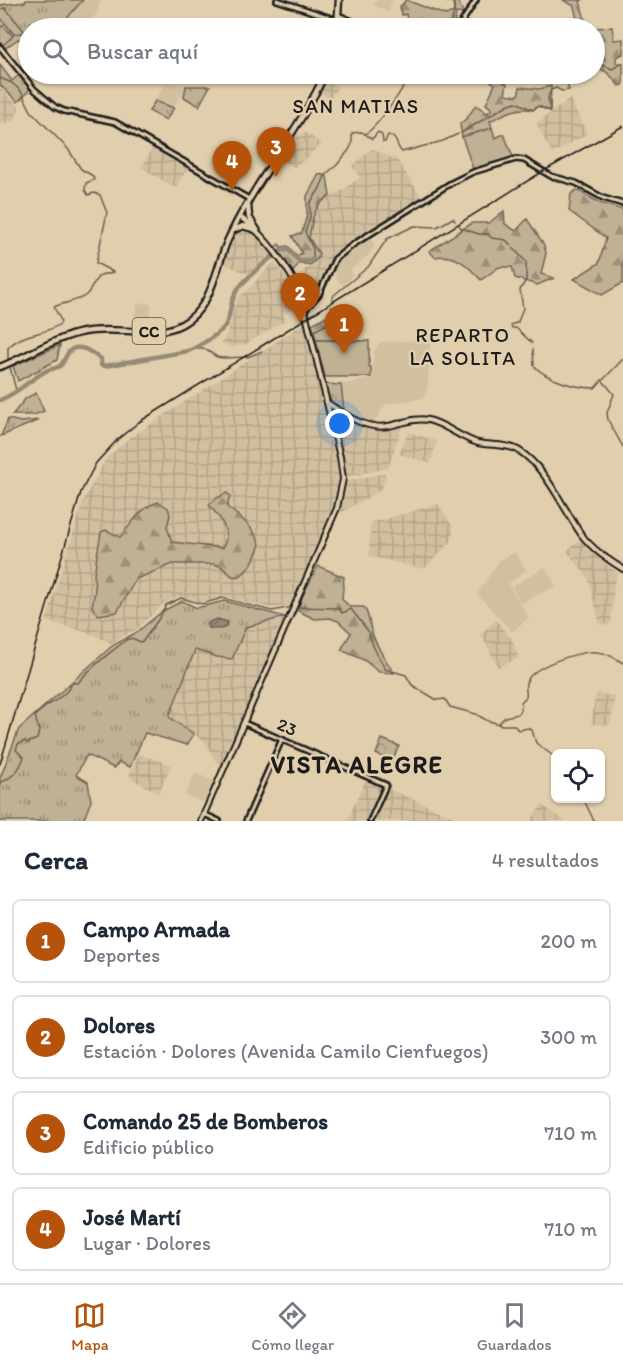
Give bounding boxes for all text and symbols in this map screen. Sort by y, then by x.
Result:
search box [18,18,605,84]
icon: search [39,35,72,68]
text: Buscar aquí [87,38,198,65]
district label: SAN MATIAS [292,94,420,118]
pin: 3 [256,128,296,177]
pin: 4 [212,142,252,191]
pin: 2 [280,274,320,323]
pin: 1 [324,304,364,354]
road number: CC [132,318,166,344]
district label: REPARTO LA SOLITA [409,323,517,370]
your location [325,409,354,438]
street label: 23 [274,713,300,741]
map controls [551,749,605,803]
button: locate [551,749,605,803]
district label: VISTA ALEGRE [271,750,443,779]
text: Cerca [24,844,88,876]
text: 4 resultados [492,848,599,872]
text: Campo Armada [83,916,230,943]
text: 1 [41,929,50,953]
text: 200 m [541,929,597,953]
text: Deportes [83,943,160,967]
text: Dolores [83,1012,155,1039]
text: 2 [40,1025,51,1049]
text: 300 m [540,1025,597,1049]
text: Estación · Dolores (Avenida Camilo Cienfuegos) [83,1039,488,1063]
text: Comando 25 de Bomberos [83,1108,328,1135]
text: 3 [40,1121,51,1145]
text: 710 m [544,1121,597,1145]
text: Edificio público [83,1135,214,1159]
text: José Martí [83,1204,181,1231]
text: 4 [39,1217,52,1241]
text: 710 m [544,1217,597,1241]
text: Lugar · Dolores [83,1231,211,1255]
tab: Mapa [71,1299,109,1354]
tab: Cómo llegar [251,1299,334,1354]
tab: Guardados [477,1299,552,1354]

